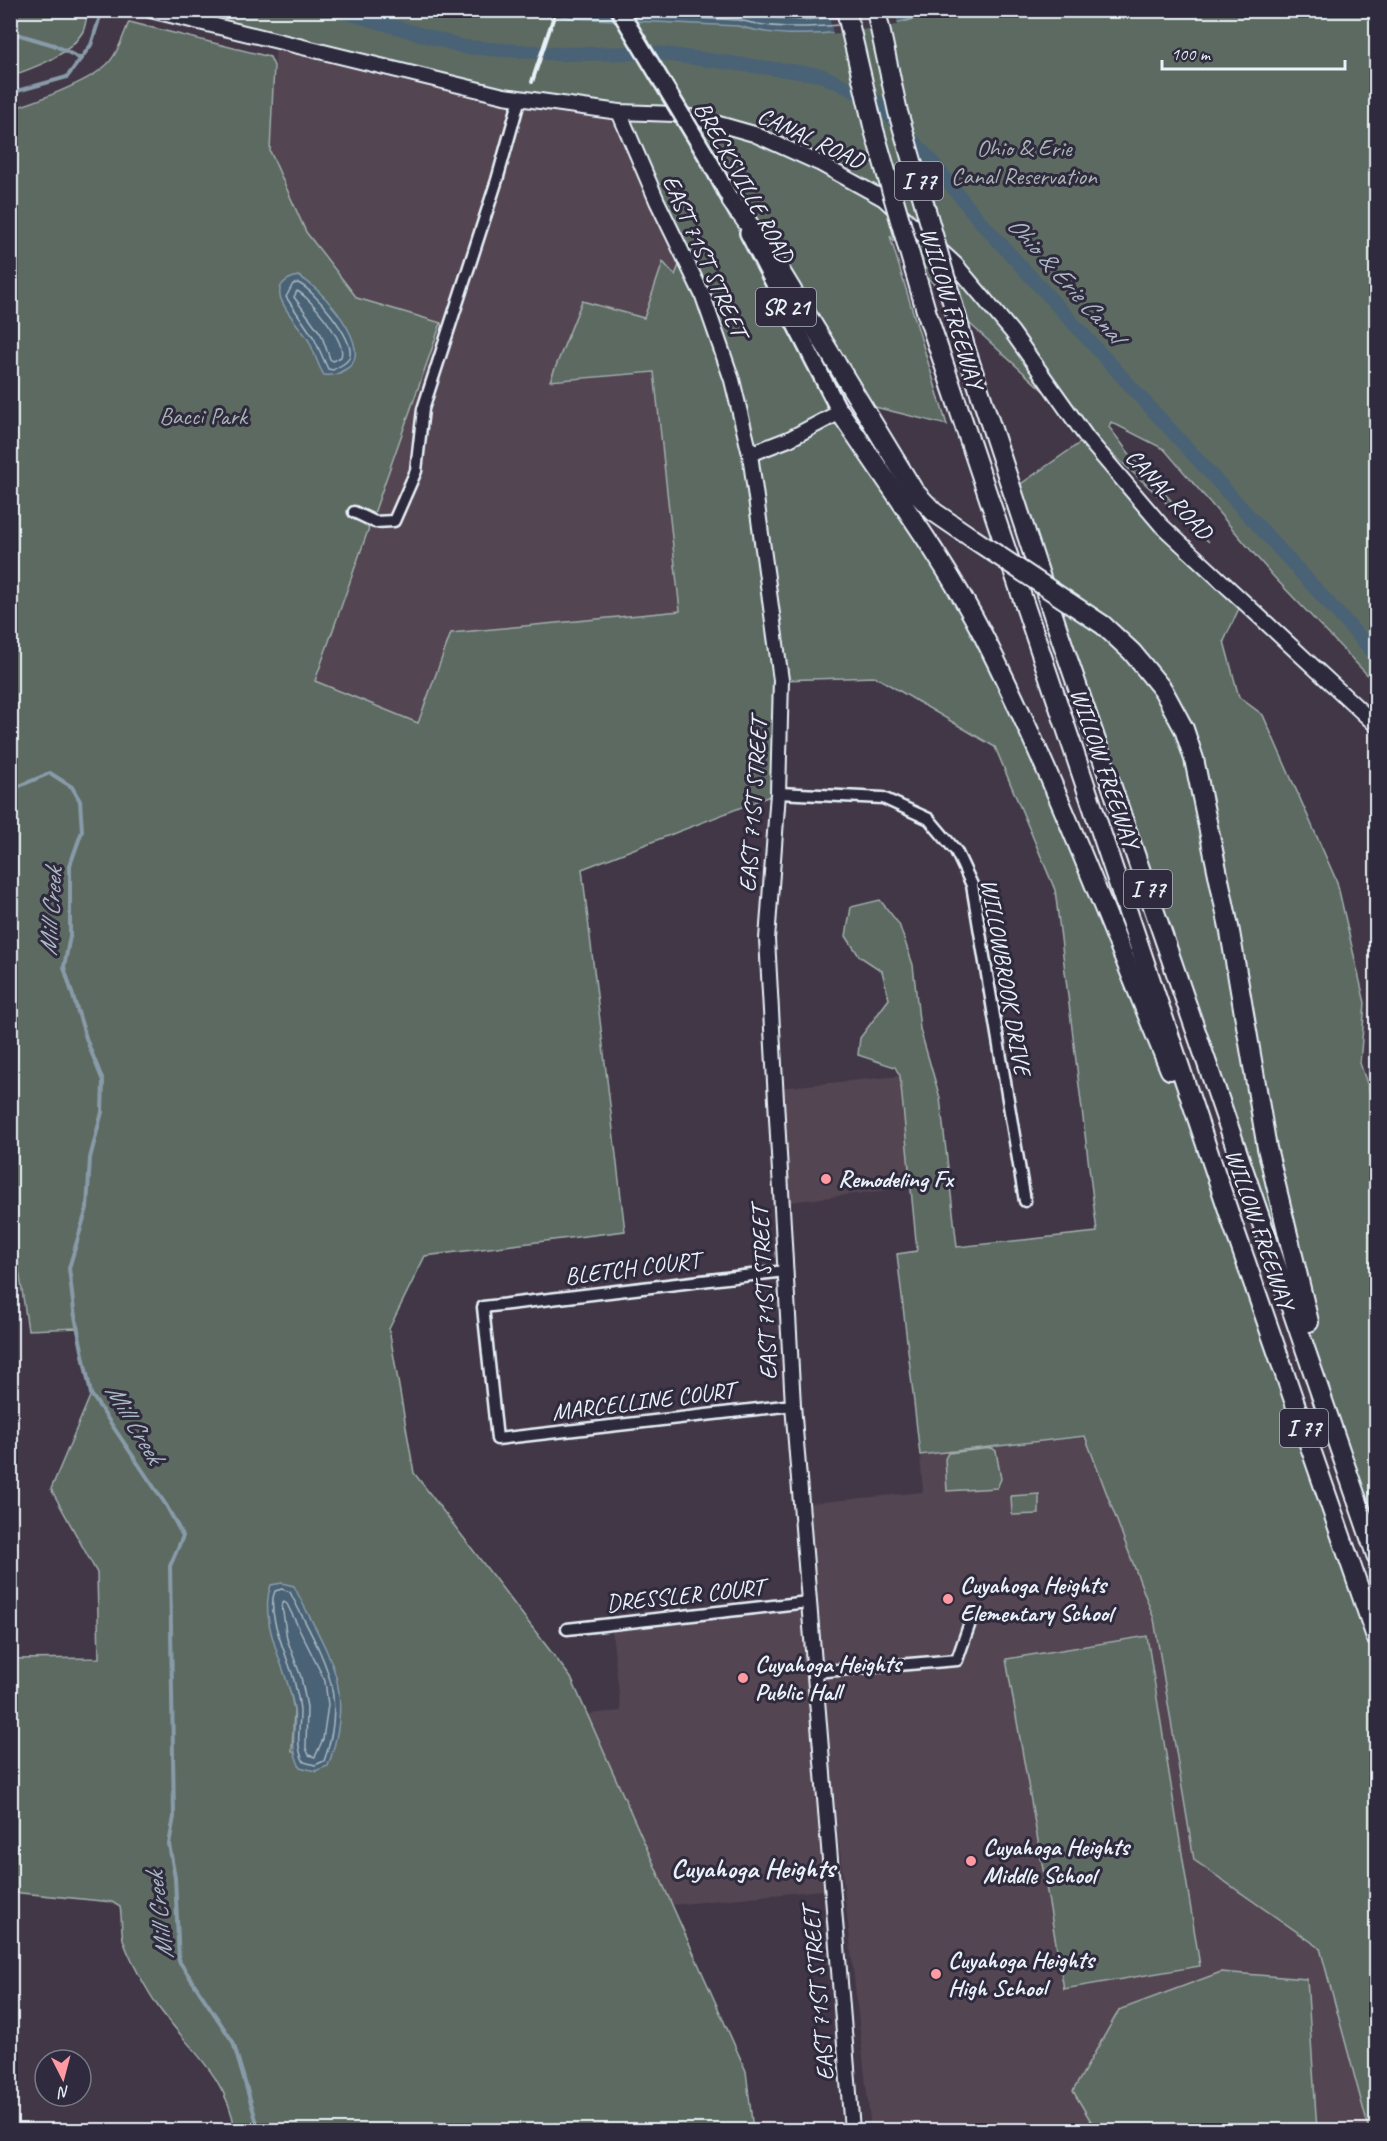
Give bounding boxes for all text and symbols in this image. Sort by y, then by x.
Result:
scale bar [1162,33,1345,71]
text: 100 m [1171,43,1212,65]
street label: BRECKSVILLE ROAD [687,96,802,270]
street label: CANAL ROAD [753,100,871,177]
park label: Ohio & Erie Canal Reservation [951,133,1098,191]
road number: I 77 [895,162,943,200]
street label: EAST 71ST STREET [656,170,757,347]
water label: Ohio & Erie Canal [1000,209,1137,356]
street label: WILLOW FREEWAY [913,224,992,396]
road number: SR 21 [756,288,816,326]
park label: Bacci Park [159,401,249,431]
street label: CANAL ROAD [1119,442,1220,548]
street label: WILLOW FREEWAY [1064,684,1148,856]
street label: EAST 71ST STREET [732,711,774,893]
water label: Mill Creek [31,863,70,957]
road number: I 77 [1124,870,1172,908]
street label: WILLOWBROOK DRIVE [974,877,1039,1080]
street label: WILLOW FREEWAY [1219,1145,1303,1317]
place label: Remodeling Fx [838,1164,956,1194]
marker: Remodeling Fx [819,1172,833,1186]
street label: EAST 71ST STREET [744,1199,784,1381]
street label: BLETCH COURT [563,1244,707,1291]
street label: MARCELLINE COURT [550,1374,742,1427]
water label: Mill Creek [98,1377,173,1473]
road number: I 77 [1280,1409,1328,1447]
place label: Cuyahoga Heights Elementary School [960,1570,1117,1628]
street label: DRESSLER COURT [605,1571,771,1618]
marker: Cuyahoga Heights Elementary School [941,1592,955,1606]
place label: Cuyahoga Heights Public Hall [755,1649,903,1707]
marker: Cuyahoga Heights Public Hall [736,1671,750,1685]
place label: Cuyahoga Heights Middle School [983,1832,1131,1890]
district label: Cuyahoga Heights [671,1851,838,1885]
marker: Cuyahoga Heights Middle School [964,1854,978,1868]
water label: Mill Creek [137,1866,181,1961]
street label: EAST 71ST STREET [795,1900,841,2082]
place label: Cuyahoga Heights High School [948,1945,1096,2003]
marker: Cuyahoga Heights High School [929,1967,943,1981]
north arrow [33,2048,93,2108]
text: N [55,2081,70,2103]

